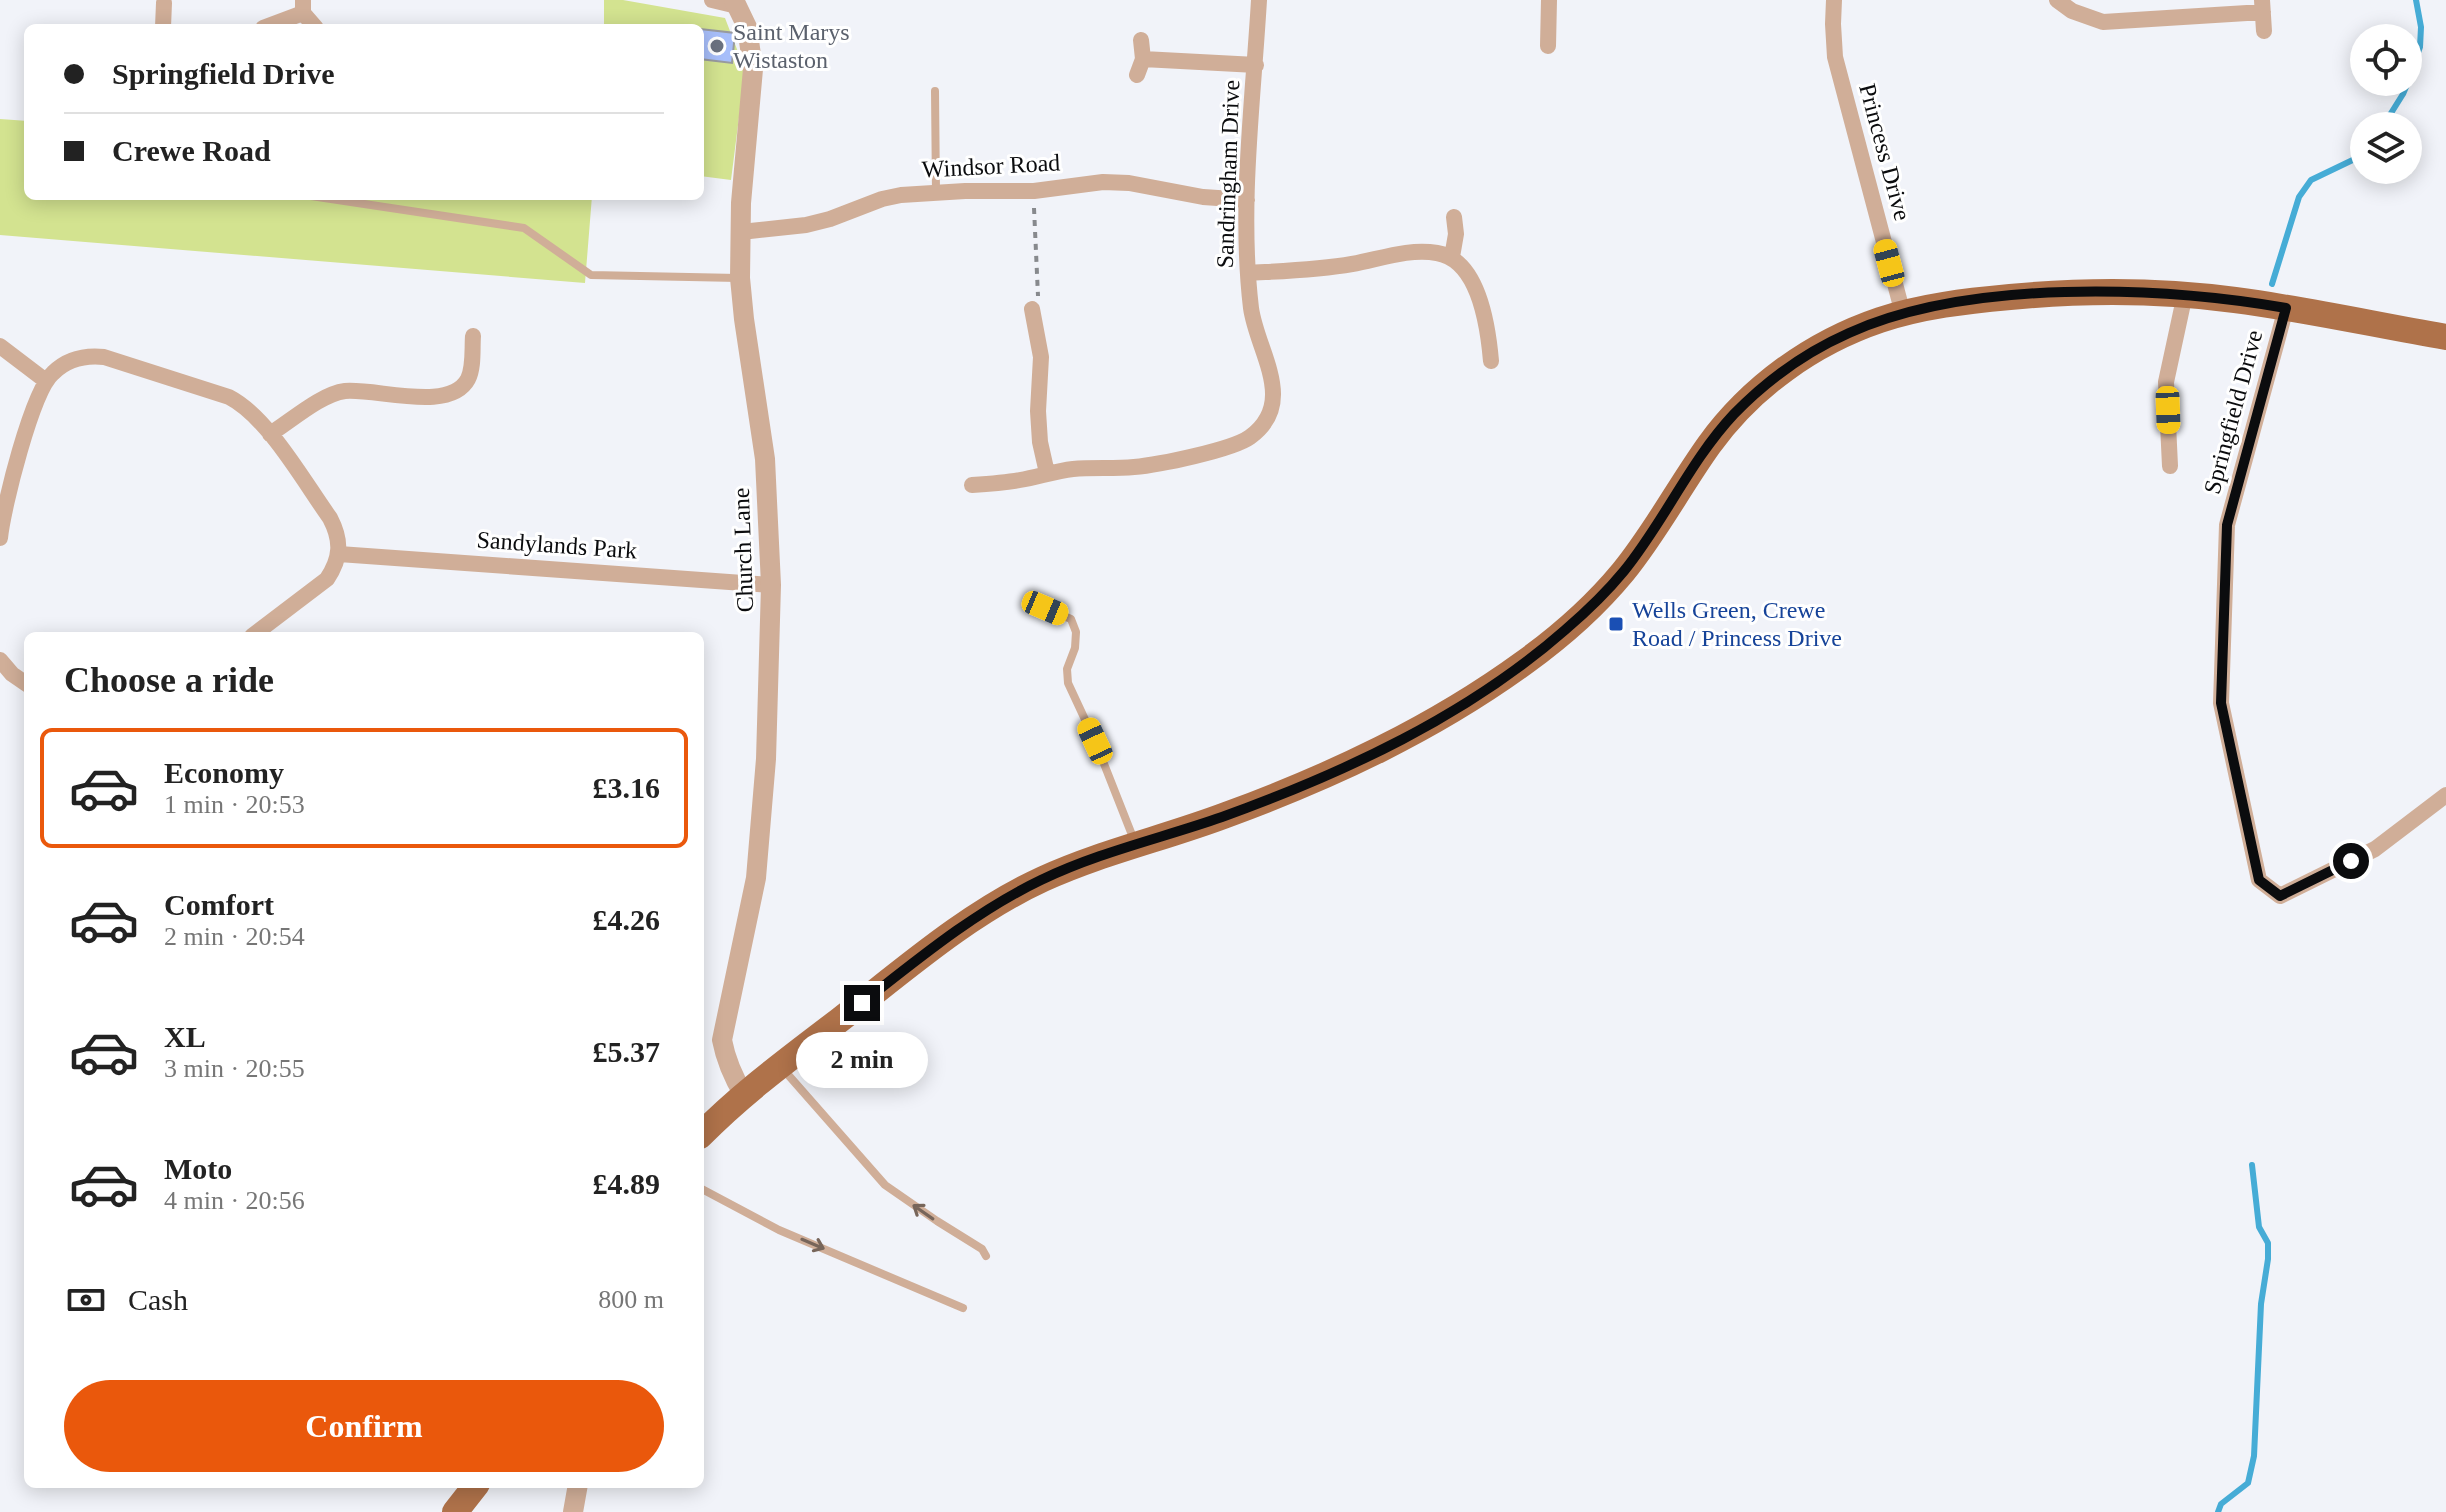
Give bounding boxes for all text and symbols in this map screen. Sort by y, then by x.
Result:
place label: Saint Marys Wistaston [733,19,850,73]
map controls [2350,24,2422,184]
button: locate [2350,24,2422,96]
marker: Saint Marys Wistaston [708,37,726,55]
text: Springfield Drive [112,57,335,90]
street label: Sandringham Drive [1212,79,1244,269]
street label: Princess Drive [1854,81,1916,223]
button: layers [2350,112,2422,184]
text: Crewe Road [112,134,271,167]
street label: Windsor Road [921,149,1061,183]
car [1871,237,1907,289]
street label: Springfield Drive [2199,327,2267,497]
car [2155,386,2181,434]
street label: Church Lane [728,487,758,613]
street label: Sandylands Park [476,526,638,564]
car [1018,588,1072,628]
place label: Wells Green, Crewe Road / Princess Drive [1632,597,1842,651]
marker: Wells Green, Crewe Road / Princess Drive [1607,615,1625,633]
text: Choose a ride [64,660,274,700]
car [1074,714,1116,768]
icon: car [68,752,140,824]
text: Economy [164,756,284,789]
text: £3.16 [593,771,660,804]
text: 1 min · 20:53 [164,790,305,819]
route start [2333,843,2369,879]
icon: car [68,884,140,956]
text: Comfort [164,888,274,921]
text: £4.26 [593,903,660,936]
text: 2 min · 20:54 [164,922,305,951]
route end [844,985,880,1021]
icon: car [68,1016,140,1088]
text: XL [164,1020,206,1053]
callout: 2 min [796,1031,928,1087]
text: £5.37 [593,1035,660,1068]
text: 2 min [831,1045,893,1074]
text: 3 min · 20:55 [164,1054,305,1083]
icon: car [68,1148,140,1220]
text: Moto [164,1152,232,1185]
text: £4.89 [593,1167,660,1200]
text: 4 min · 20:56 [164,1186,305,1215]
one-way arrow [913,1204,935,1220]
one-way arrow [800,1238,825,1253]
icon: cash [64,1278,108,1322]
text: Cash [128,1283,188,1316]
text: 800 m [598,1285,664,1314]
button: Confirm [64,1380,664,1472]

